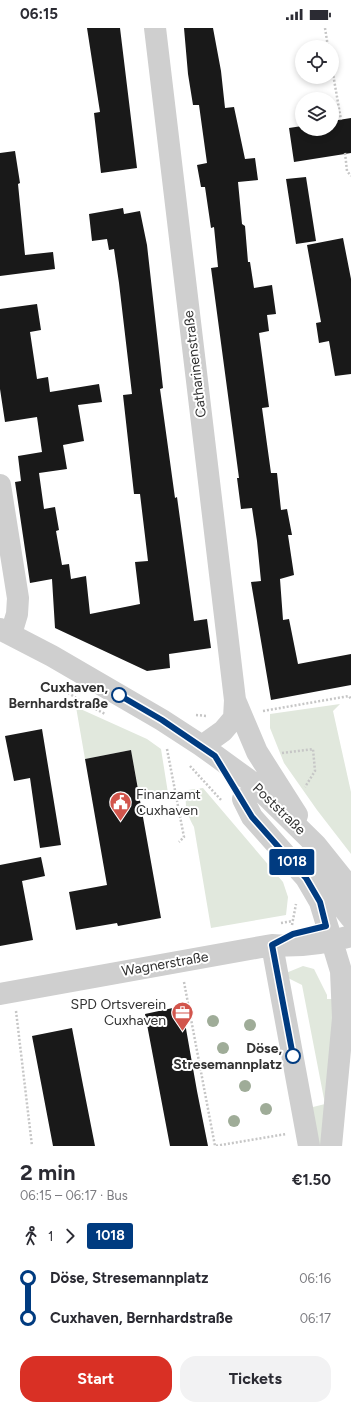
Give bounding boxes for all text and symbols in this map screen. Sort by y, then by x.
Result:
text: 06:15 [20,5,58,23]
map controls [295,40,339,136]
button: locate [295,40,339,84]
button: layers [295,92,339,136]
street label: Catharinenstraße [180,309,210,419]
place label: Cuxhaven, Bernhardstraße [8,679,108,712]
marker: Cuxhaven, Bernhardstraße [111,687,127,703]
street label: Poststraße [249,780,309,839]
place label: Finanzamt Cuxhaven [136,786,201,819]
public building icon: Finanzamt Cuxhaven [107,789,133,822]
line badge: 1018 [264,849,320,875]
text: 1018 [277,853,307,870]
street label: Wagnerstraße [120,948,210,980]
place label: SPD Ortsverein Cuxhaven [71,996,166,1029]
office icon: SPD Ortsverein Cuxhaven [169,999,195,1032]
place label: Döse, Stresemannplatz [173,1040,282,1073]
marker: Döse, Stresemannplatz [285,1048,301,1064]
text: 2 min [20,1159,75,1186]
text: €1.50 [292,1171,331,1189]
text: 06:15 – 06:17 · Bus [20,1188,128,1203]
icon: walk [20,1225,42,1247]
icon: forward [59,1225,81,1247]
text: 1018 [95,1227,125,1244]
text: 1 [48,1229,53,1244]
text: Döse, Stresemannplatz [50,1269,208,1287]
text: 06:16 [299,1271,331,1286]
text: Cuxhaven, Bernhardstraße [50,1309,233,1327]
text: 06:17 [300,1311,331,1326]
button: Start [20,1356,172,1402]
button: Tickets [180,1356,331,1402]

